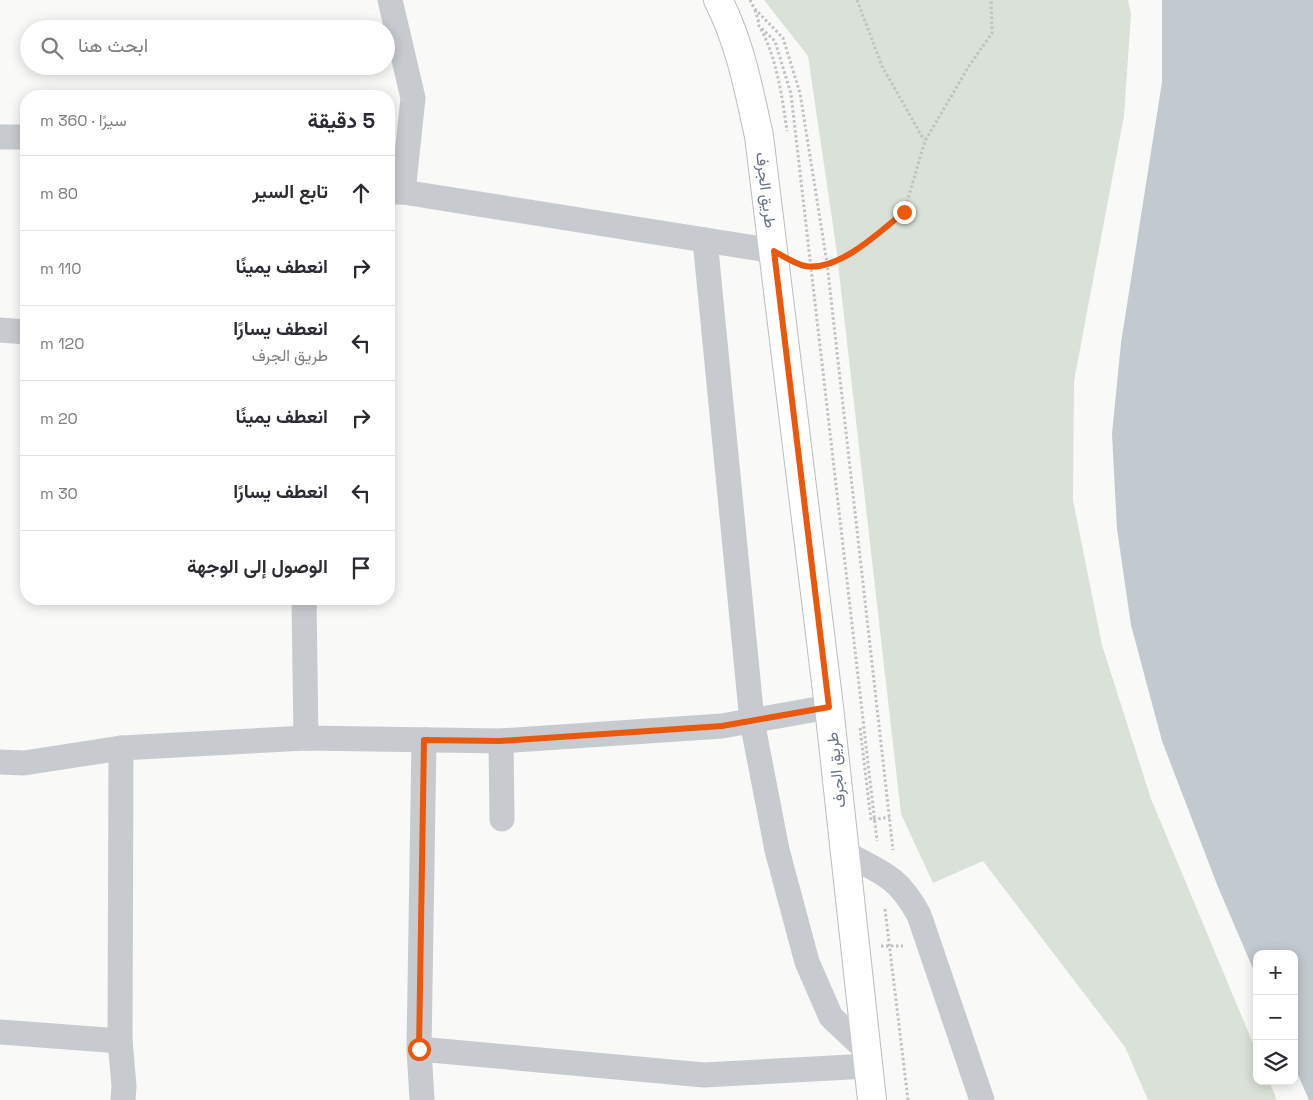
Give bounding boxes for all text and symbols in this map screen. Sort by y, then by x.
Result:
search box [20,20,395,75]
text: ابحث هنا [78,33,148,58]
icon: search [38,34,66,62]
text: 5 دقيقة [308,107,375,134]
text: سيرًا · 360 m [40,110,127,131]
street label: طريق الجرف [751,151,781,229]
text: تابع السير [252,179,328,204]
icon: ahead [347,179,375,207]
text: 80 m [40,183,78,204]
route end [893,201,916,224]
text: انعطف يمينًا [236,254,328,279]
icon: right [347,254,375,282]
text: 110 m [40,258,82,279]
text: انعطف يسارًا [233,316,328,341]
icon: left [347,329,375,357]
text: 120 m [40,333,84,354]
text: طريق الجرف [252,345,328,366]
text: انعطف يمينًا [236,404,328,429]
icon: right [347,404,375,432]
text: 20 m [40,408,78,429]
text: انعطف يسارًا [233,479,328,504]
icon: left [347,479,375,507]
text: 30 m [40,483,78,504]
text: الوصول إلى الوجهة [187,554,328,579]
icon: arrive [347,554,375,582]
street label: طريق الجرف [822,731,850,809]
map controls [1253,950,1298,1085]
button: + [1253,950,1298,995]
button: − [1253,995,1298,1040]
route start [408,1038,431,1061]
button: layers [1253,1040,1298,1085]

